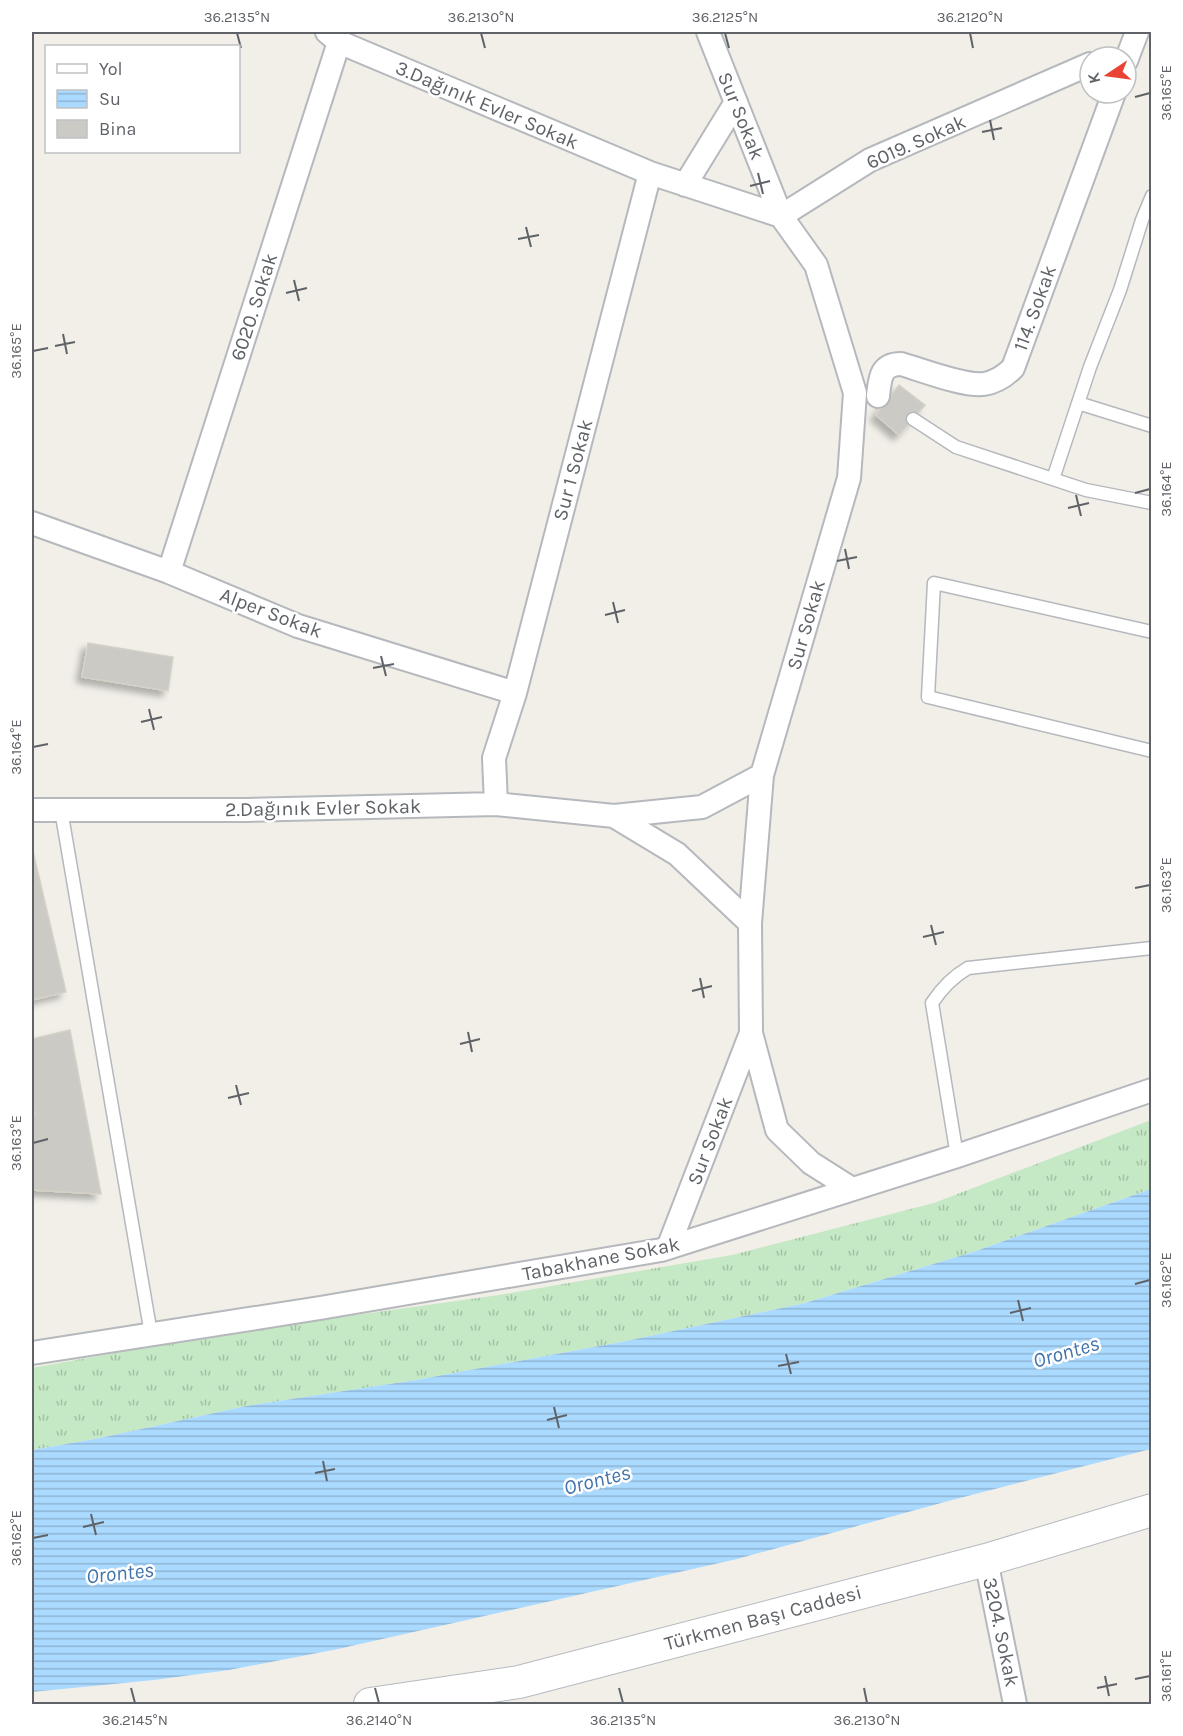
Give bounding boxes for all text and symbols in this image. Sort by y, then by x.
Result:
text: 36.2135°N [204,8,270,26]
text: 36.2130°N [448,8,514,26]
text: 36.2125°N [692,8,758,26]
text: 36.2120°N [937,8,1003,26]
legend [45,45,240,153]
north arrow [1078,45,1138,105]
street label: 3.Dağınık Evler Sokak [392,56,582,154]
text: Yol [99,58,123,80]
text: 36.165°E [1157,65,1175,121]
street label: Sur Sokak [713,69,769,163]
text: K [1083,71,1104,85]
text: Su [99,88,121,110]
street label: 6019. Sokak [863,110,969,174]
text: Bina [99,118,136,140]
street label: 6020. Sokak [226,250,282,364]
street label: 114. Sokak [1009,262,1061,354]
text: 36.165°E [7,323,25,379]
street label: Sur 1 Sokak [548,417,598,523]
text: 36.164°E [1157,461,1175,517]
street label: Sur Sokak [782,577,830,673]
street label: Alper Sokak [217,583,325,643]
text: 36.164°E [7,719,25,775]
street label: 2.Dağınık Evler Sokak [225,795,421,821]
text: 36.163°E [1157,857,1175,913]
street label: Sur Sokak [683,1094,737,1188]
text: 36.163°E [7,1115,25,1171]
street label: Tabakhane Sokak [520,1232,682,1286]
text: 36.162°E [1157,1252,1175,1308]
water label: Orontes [1030,1331,1102,1373]
water label: Orontes [561,1460,633,1500]
text: 36.162°E [7,1510,25,1566]
water label: Orontes [85,1558,155,1588]
street label: 3204. Sokak [978,1575,1024,1689]
street label: Türkmen Başı Caddesi [662,1581,864,1655]
text: 36.161°E [1157,1650,1175,1702]
text: 36.2145°N [102,1711,168,1729]
text: 36.2140°N [346,1711,412,1729]
text: 36.2135°N [590,1711,656,1729]
text: 36.2130°N [834,1711,900,1729]

